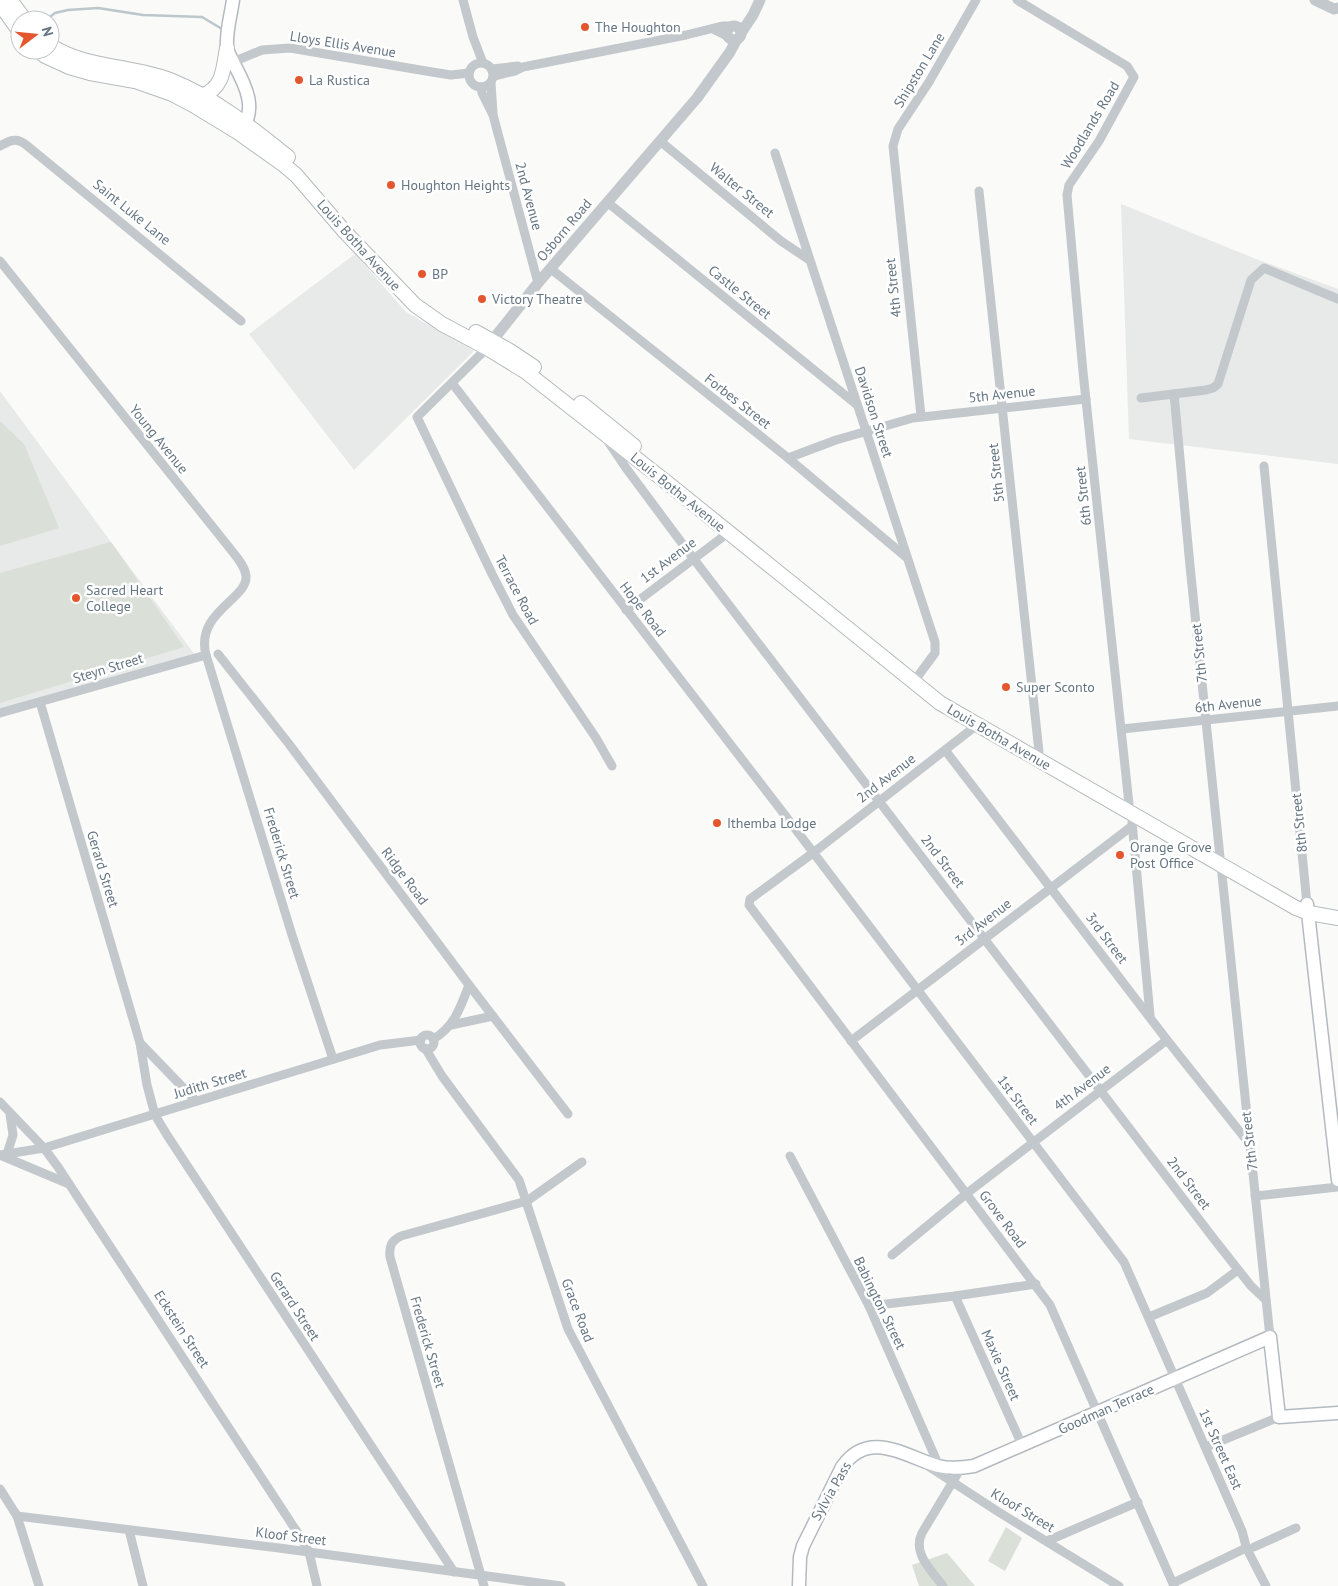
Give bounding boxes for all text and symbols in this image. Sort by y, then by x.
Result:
north arrow [10,10,60,60]
place label: The Houghton [595,18,681,36]
marker: The Houghton [579,21,591,33]
text: N [38,25,57,38]
street label: Lloys Ellis Avenue [289,27,397,61]
street label: Shipston Lane [890,29,948,111]
place label: La Rustica [309,71,370,89]
marker: La Rustica [293,74,305,86]
street label: Woodlands Road [1057,78,1123,172]
street label: Walter Street [706,158,778,222]
street label: 2nd Avenue [511,160,547,232]
street label: Saint Luke Lane [89,175,175,249]
place label: Houghton Heights [401,176,510,194]
marker: Houghton Heights [385,179,397,191]
street label: Osborn Road [533,195,595,265]
street label: Louis Botha Avenue [313,196,405,294]
street label: 4th Street [881,257,905,319]
street label: Castle Street [705,261,775,323]
place label: BP [432,265,448,283]
marker: BP [416,268,428,280]
place label: Victory Theatre [491,290,582,308]
marker: Victory Theatre [476,293,488,305]
street label: Davidson Street [851,364,897,460]
street label: Forbes Street [701,369,775,433]
street label: 5th Avenue [968,382,1036,406]
street label: Young Avenue [126,401,192,477]
street label: 5th Street [984,442,1008,504]
street label: Louis Botha Avenue [627,448,729,536]
street label: 6th Street [1071,465,1095,527]
street label: 1st Avenue [637,533,699,587]
street label: Terrace Road [491,552,543,628]
street label: Hope Road [616,578,670,640]
place label: Sacred Heart College [86,581,163,615]
marker: Sacred Heart College [70,592,82,604]
street label: 7th Street [1187,622,1211,683]
street label: Steyn Street [71,649,146,687]
place label: Super Sconto [1016,678,1095,696]
marker: Super Sconto [1000,681,1012,693]
street label: 6th Avenue [1194,692,1262,716]
street label: Louis Botha Avenue [944,700,1054,774]
street label: 2nd Avenue [853,749,919,807]
street label: 8th Street [1287,792,1311,854]
street label: Frederick Street [260,805,304,901]
place label: Ithemba Lodge [727,814,816,832]
marker: Ithemba Lodge [711,817,723,829]
street label: Gerard Street [83,829,123,910]
street label: 2nd Street [917,831,969,891]
place label: Orange Grove Post Office [1130,838,1212,872]
street label: Ridge Road [377,844,433,908]
marker: Orange Grove Post Office [1114,849,1126,861]
street label: 3rd Avenue [951,894,1015,950]
street label: 3rd Street [1082,909,1132,967]
street label: 4th Avenue [1050,1060,1114,1114]
street label: Judith Street [171,1063,249,1103]
street label: 1st Street [993,1072,1043,1129]
street label: 7th Street [1236,1110,1262,1171]
street label: 2nd Street [1163,1153,1215,1213]
street label: Grove Road [975,1187,1031,1251]
street label: Babington Street [850,1254,910,1352]
street label: Gerard Street [266,1268,324,1344]
street label: Grace Road [558,1276,598,1344]
street label: Eckstein Street [150,1287,214,1371]
street label: Frederick Street [406,1294,450,1390]
street label: Maxie Street [977,1327,1025,1403]
street label: Goodman Terrace [1055,1380,1157,1438]
street label: 1st Street East [1195,1406,1247,1492]
street label: Sylvia Pass [807,1458,855,1524]
street label: Kloof Street [988,1484,1058,1536]
street label: Kloof Street [254,1523,328,1549]

